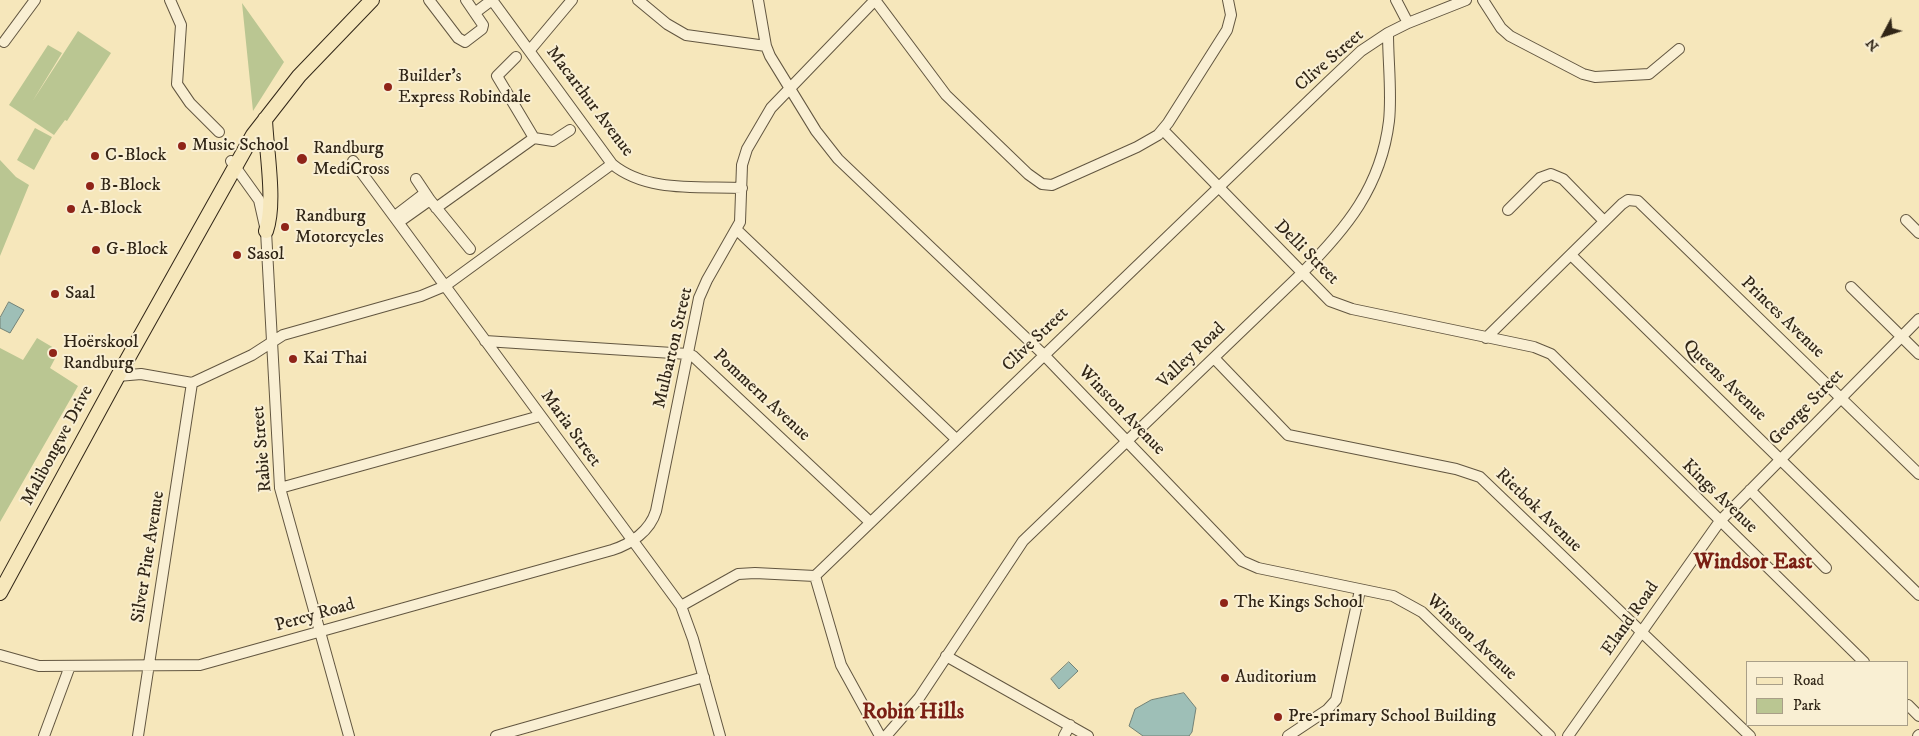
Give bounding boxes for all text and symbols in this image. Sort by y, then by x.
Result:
north arrow [1859,10,1909,60]
street label: Clive Street [1291,25,1369,97]
text: N [1862,34,1883,55]
street label: Macarthur Avenue [541,43,637,161]
place label: Builder's Express Robindale [398,66,531,108]
marker: Builder's Express Robindale [382,81,394,93]
place label: Music School [192,135,289,157]
place label: Randburg MediCross [313,138,390,180]
marker: Music School [176,140,188,152]
place label: C-Block [105,145,166,167]
marker: C-Block [89,150,101,162]
marker: Randburg MediCross [295,152,309,166]
place label: B-Block [100,175,161,197]
marker: B-Block [84,180,96,192]
place label: A-Block [81,198,142,220]
marker: A-Block [65,203,77,215]
place label: Randburg Motorcycles [295,206,384,248]
street label: Delli Street [1269,216,1343,290]
marker: Randburg Motorcycles [279,221,291,233]
place label: G-Block [106,239,168,261]
marker: G-Block [90,244,102,256]
place label: Sasol [247,244,284,266]
marker: Sasol [231,249,243,261]
street label: Princes Avenue [1736,273,1828,363]
place label: Saal [65,283,95,305]
street label: Mulbarton Street [650,285,698,411]
marker: Saal [49,288,61,300]
street label: Clive Street [998,303,1074,377]
street label: Valley Road [1154,318,1230,394]
place label: Hoërskool Randburg [63,332,138,374]
street label: Queens Avenue [1678,336,1770,426]
street label: Pommern Avenue [708,345,814,447]
marker: Hoërskool Randburg [47,347,59,359]
place label: Kai Thai [303,348,367,370]
marker: Kai Thai [287,353,299,365]
street label: Winston Avenue [1073,362,1169,460]
street label: George Street [1765,365,1849,451]
street label: Malibongwe Drive [17,382,99,510]
street label: Maria Street [535,386,605,472]
street label: Rabie Street [248,405,278,493]
street label: Kings Avenue [1677,455,1761,539]
street label: Rietbok Avenue [1490,464,1586,558]
street label: Silver Pine Avenue [128,490,170,624]
district label: Windsor East [1694,550,1812,576]
street label: Eland Road [1598,578,1664,660]
street label: Winston Avenue [1421,590,1521,686]
place label: The Kings School [1234,592,1363,614]
street label: Percy Road [273,594,357,638]
marker: The Kings School [1218,597,1230,609]
legend [1746,661,1909,726]
place label: Auditorium [1235,667,1317,689]
text: Road [1793,671,1824,690]
marker: Auditorium [1219,672,1231,684]
text: Park [1793,696,1821,715]
district label: Robin Hills [862,700,964,726]
place label: Pre-primary School Building [1288,706,1496,728]
marker: Pre-primary School Building [1272,711,1284,723]

